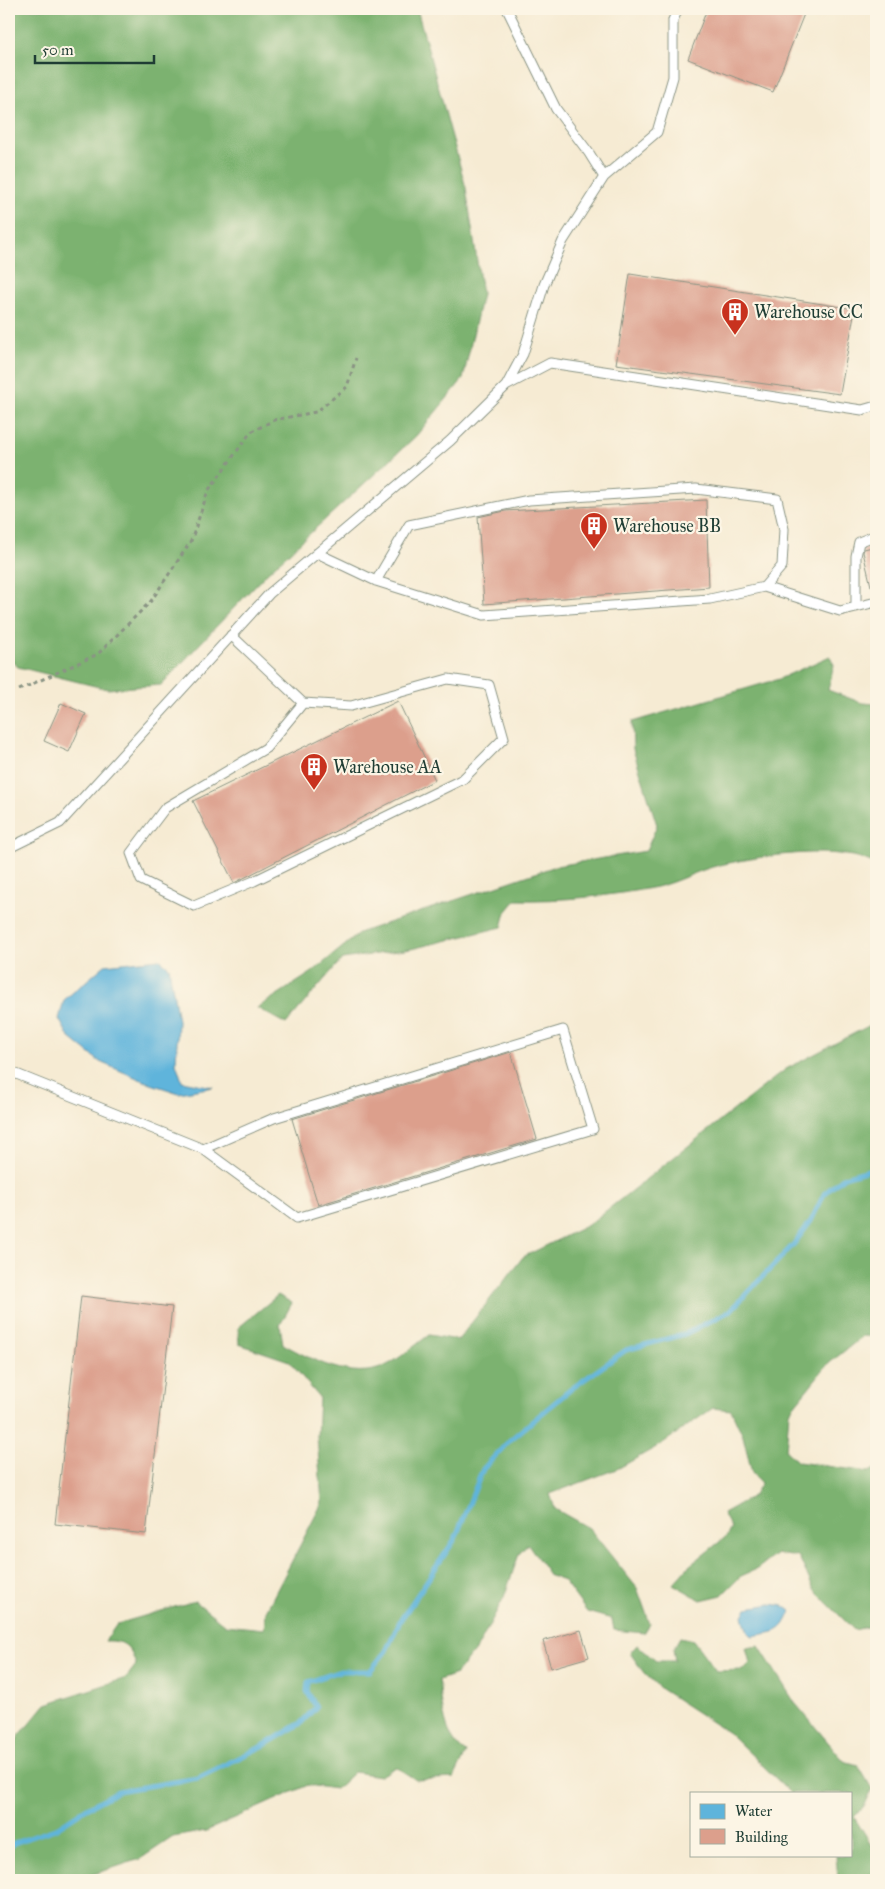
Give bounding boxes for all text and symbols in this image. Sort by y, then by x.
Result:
scale bar [35,32,154,64]
text: 50 m [42,41,74,59]
building icon: Warehouse CC [720,297,750,336]
place label: Warehouse CC [754,301,863,323]
building icon: Warehouse BB [579,511,609,550]
place label: Warehouse BB [613,515,721,537]
building icon: Warehouse AA [299,752,329,791]
place label: Warehouse AA [333,756,442,778]
legend [690,1792,852,1856]
text: Water [735,1802,772,1820]
text: Building [735,1828,789,1846]

